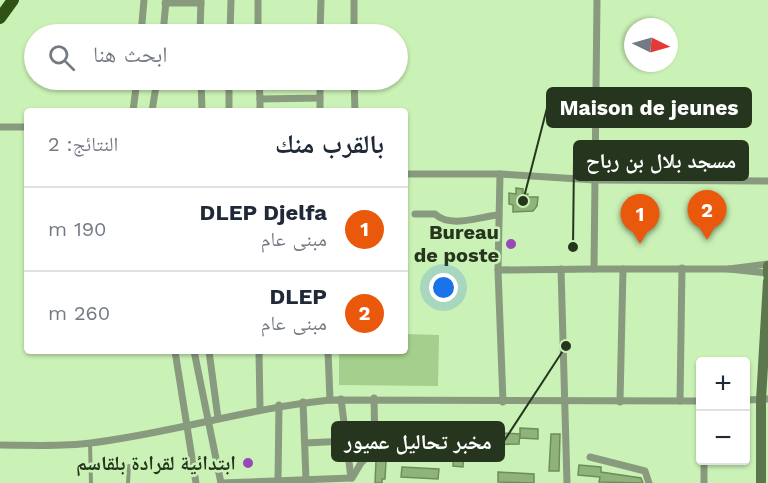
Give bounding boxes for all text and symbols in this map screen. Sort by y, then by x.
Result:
north arrow [624,18,678,72]
search box [24,24,408,90]
icon: search [45,41,78,74]
text: ابحث هنا [93,42,168,67]
callout: Maison de jeunes [547,88,751,127]
text: Maison de jeunes [559,95,739,120]
text: بالقرب منك [275,129,384,159]
text: النتائج: 2 [48,132,118,156]
callout: مسجد بلال بن رباح [574,141,748,180]
text: مسجد بلال بن رباح [586,148,736,174]
pin: 2 [688,190,726,240]
pin: 1 [620,194,660,244]
text: DLEP Djelfa [200,200,327,225]
text: 190 m [48,217,106,241]
text: 1 [360,217,369,241]
place label: Bureau de poste [414,220,499,267]
text: مبنى عام [261,227,327,251]
marker: Bureau de poste [504,237,518,251]
your location [429,273,458,302]
text: DLEP [269,284,327,309]
text: 260 m [48,301,110,325]
text: 2 [359,301,370,325]
text: مبنى عام [261,311,327,335]
map controls [696,357,750,465]
button: + [696,357,750,411]
button: − [696,411,750,465]
callout: مخبر تحاليل عميور [332,422,504,461]
text: مخبر تحاليل عميور [343,429,492,455]
place label: ابتدائية لقرادة بلقاسم [76,451,236,477]
marker: ابتدائية لقرادة بلقاسم [241,456,255,470]

